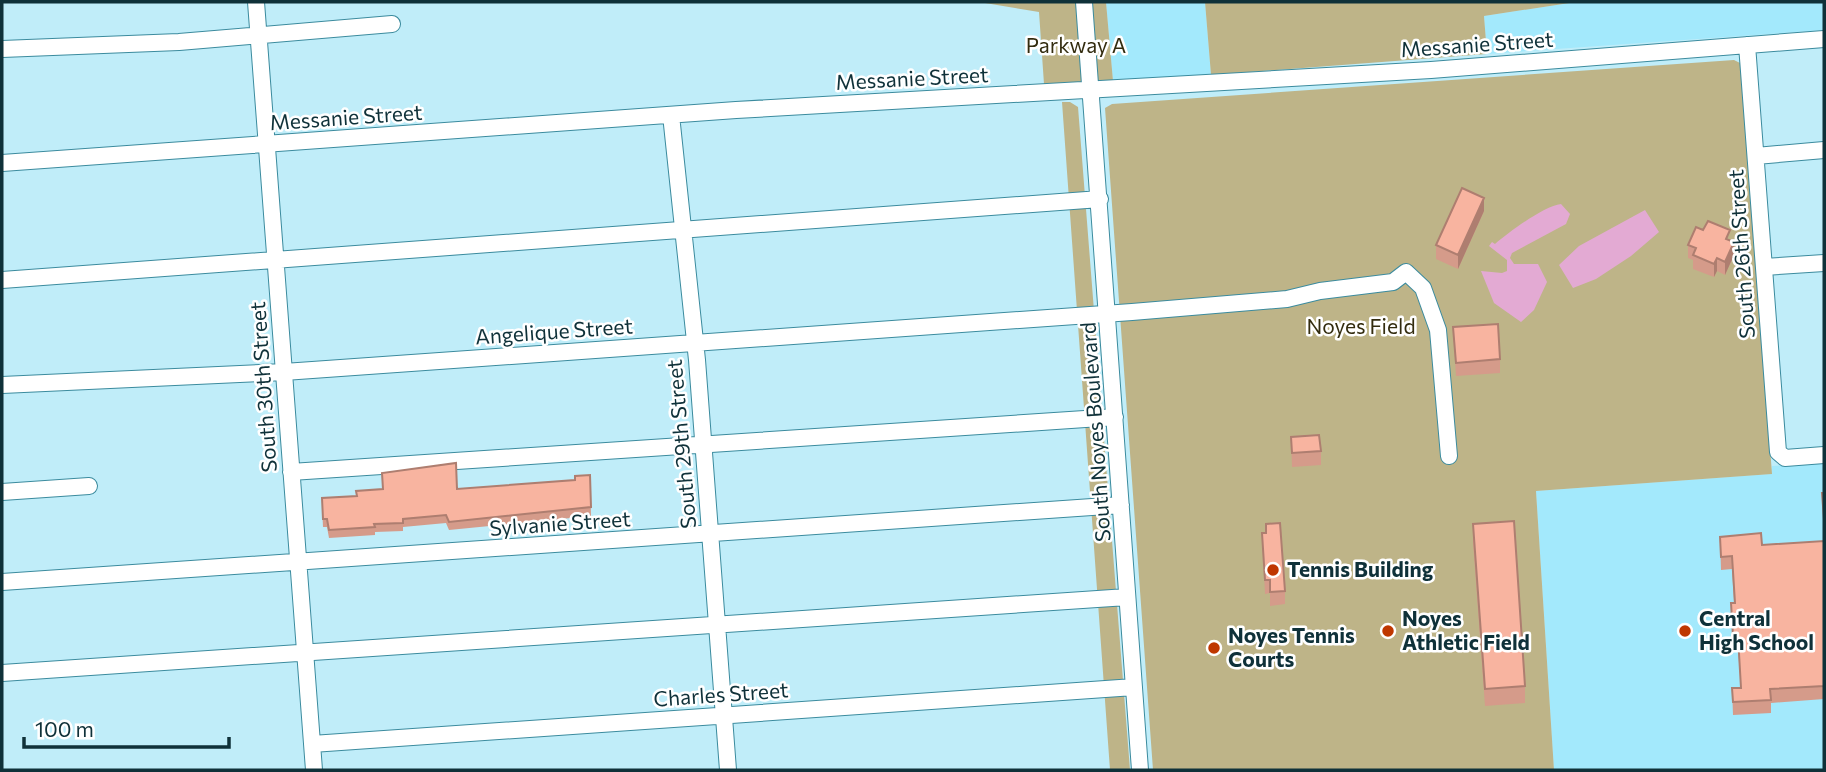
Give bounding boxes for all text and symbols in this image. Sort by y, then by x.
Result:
street label: Messanie Street [1400,26,1554,61]
park label: Parkway A [1026,32,1126,57]
street label: Messanie Street [835,61,989,94]
street label: Messanie Street [269,99,423,134]
street label: South 26th Street [1722,169,1759,340]
street label: South 30th Street [244,301,281,473]
street label: Angelique Street [474,313,634,348]
park label: Noyes Field [1306,313,1416,338]
street label: South Noyes Boulevard [1074,321,1115,543]
street label: South 29th Street [661,359,700,530]
street label: Sylvanie Street [488,505,631,540]
place label: Tennis Building [1287,556,1434,581]
marker: Tennis Building [1265,562,1281,578]
place label: Noyes Athletic Field [1402,605,1530,654]
place label: Central High School [1699,605,1814,654]
place label: Noyes Tennis Courts [1228,622,1355,671]
marker: Noyes Athletic Field [1380,623,1396,639]
marker: Central High School [1677,623,1693,639]
marker: Noyes Tennis Courts [1206,640,1222,656]
street label: Charles Street [653,676,789,711]
scale bar [24,706,229,750]
text: 100 m [35,716,94,741]

